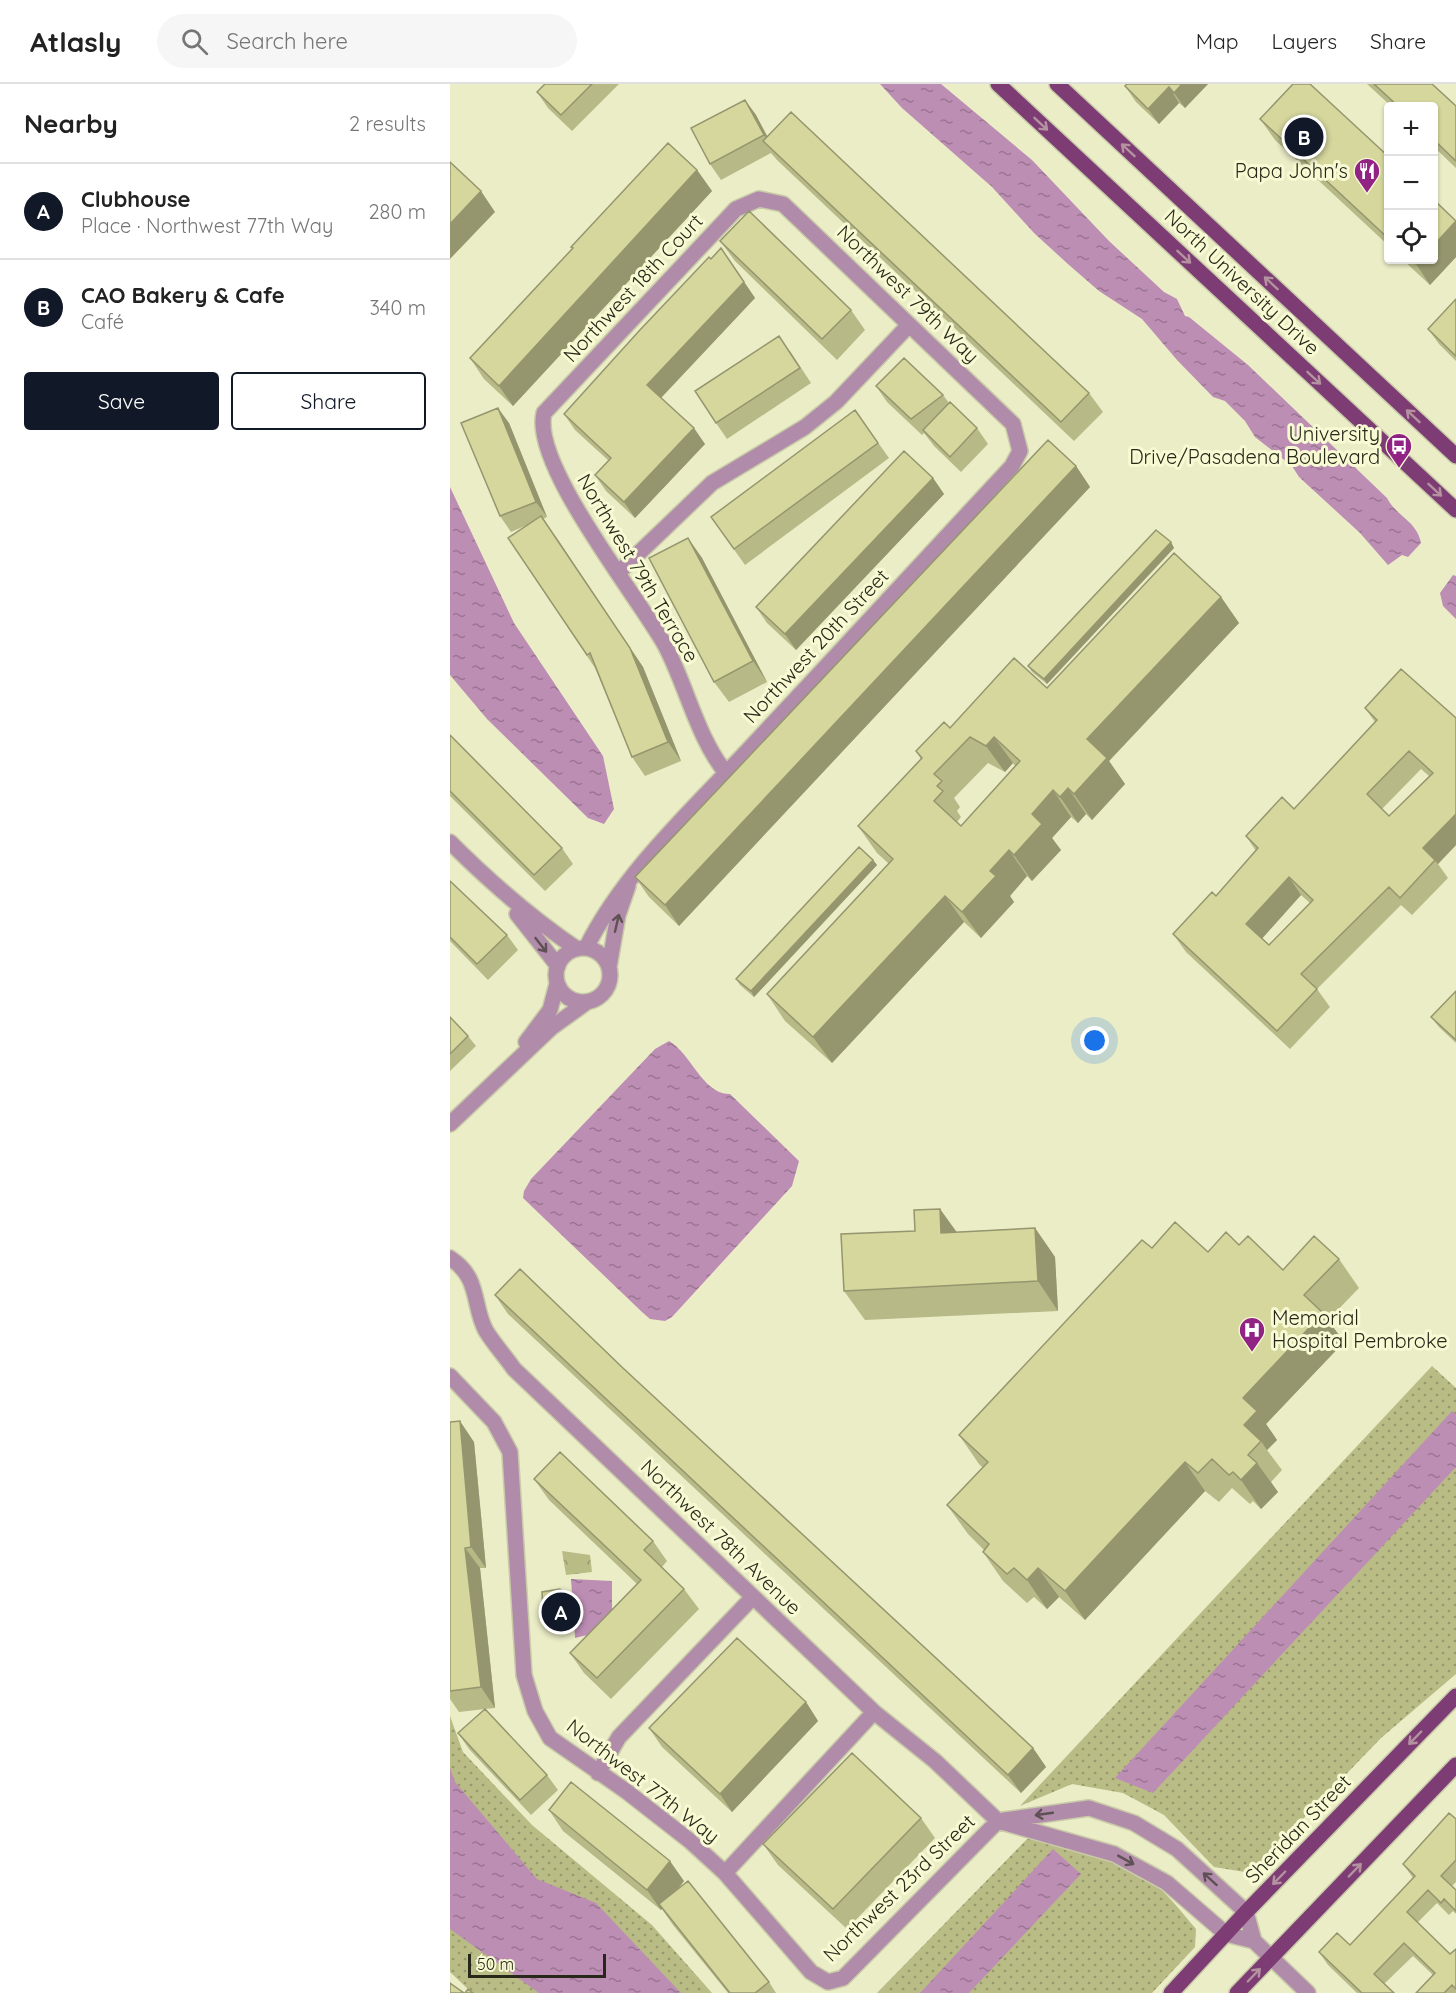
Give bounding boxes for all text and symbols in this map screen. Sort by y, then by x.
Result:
search box [157,14,577,68]
text: Atlasly [30,24,121,59]
icon: search [178,25,211,58]
text: Search here [226,27,348,55]
text: Map [1196,28,1239,54]
text: Layers [1272,28,1337,54]
text: Share [1370,28,1426,54]
map controls [1384,102,1438,264]
button: + [1384,102,1438,156]
text: Nearby [24,107,118,140]
text: 2 results [349,111,426,136]
pin: B [1284,115,1324,160]
one-way arrow [1034,117,1049,131]
one-way arrow [1121,143,1136,157]
restaurant icon: Papa John's [1352,156,1382,194]
button: − [1384,156,1438,210]
place label: Papa John's [1235,158,1348,183]
text: Clubhouse [81,185,190,213]
text: A [37,199,50,224]
text: 280 m [369,199,426,224]
street label: North University Drive [1160,203,1325,360]
street label: Northwest 18th Court [558,208,708,367]
button: locate [1384,210,1438,264]
text: Place · Northwest 77th Way [81,213,333,238]
street label: Northwest 79th Way [832,219,985,368]
one-way arrow [1176,250,1191,264]
one-way arrow [1264,276,1279,290]
text: CAO Bakery & Cafe [81,281,285,309]
text: B [37,295,50,320]
text: 340 m [369,295,426,320]
text: Café [81,309,124,334]
one-way arrow [1306,370,1321,385]
button: Save [24,372,219,430]
button: Share [231,372,426,430]
one-way arrow [1406,409,1421,424]
place label: University Drive/Pasadena Boulevard [1129,421,1380,469]
bus stop icon: University Drive/Pasadena Boulevard [1384,431,1414,469]
street label: Northwest 79th Terrace [572,469,705,666]
one-way arrow [1427,483,1442,497]
street label: Northwest 20th Street [738,563,894,728]
one-way arrow [611,914,623,933]
one-way arrow [535,936,548,952]
your location [1080,1026,1109,1055]
place label: Memorial Hospital Pembroke [1272,1305,1448,1353]
hospital icon: Memorial Hospital Pembroke [1237,1315,1267,1353]
street label: Northwest 78th Avenue [636,1453,807,1620]
pin: A [542,1590,580,1634]
street label: Northwest 77th Way [562,1713,725,1848]
one-way arrow [1408,1731,1423,1746]
street label: Sheridan Street [1239,1769,1356,1888]
one-way arrow [1034,1808,1054,1819]
street label: Northwest 23rd Street [817,1809,980,1967]
one-way arrow [1117,1854,1134,1866]
one-way arrow [1348,1862,1363,1877]
one-way arrow [1272,1870,1286,1885]
one-way arrow [1203,1872,1218,1886]
scale bar [468,1951,606,1978]
text: 50 m [477,1954,514,1974]
one-way arrow [1247,1968,1261,1983]

